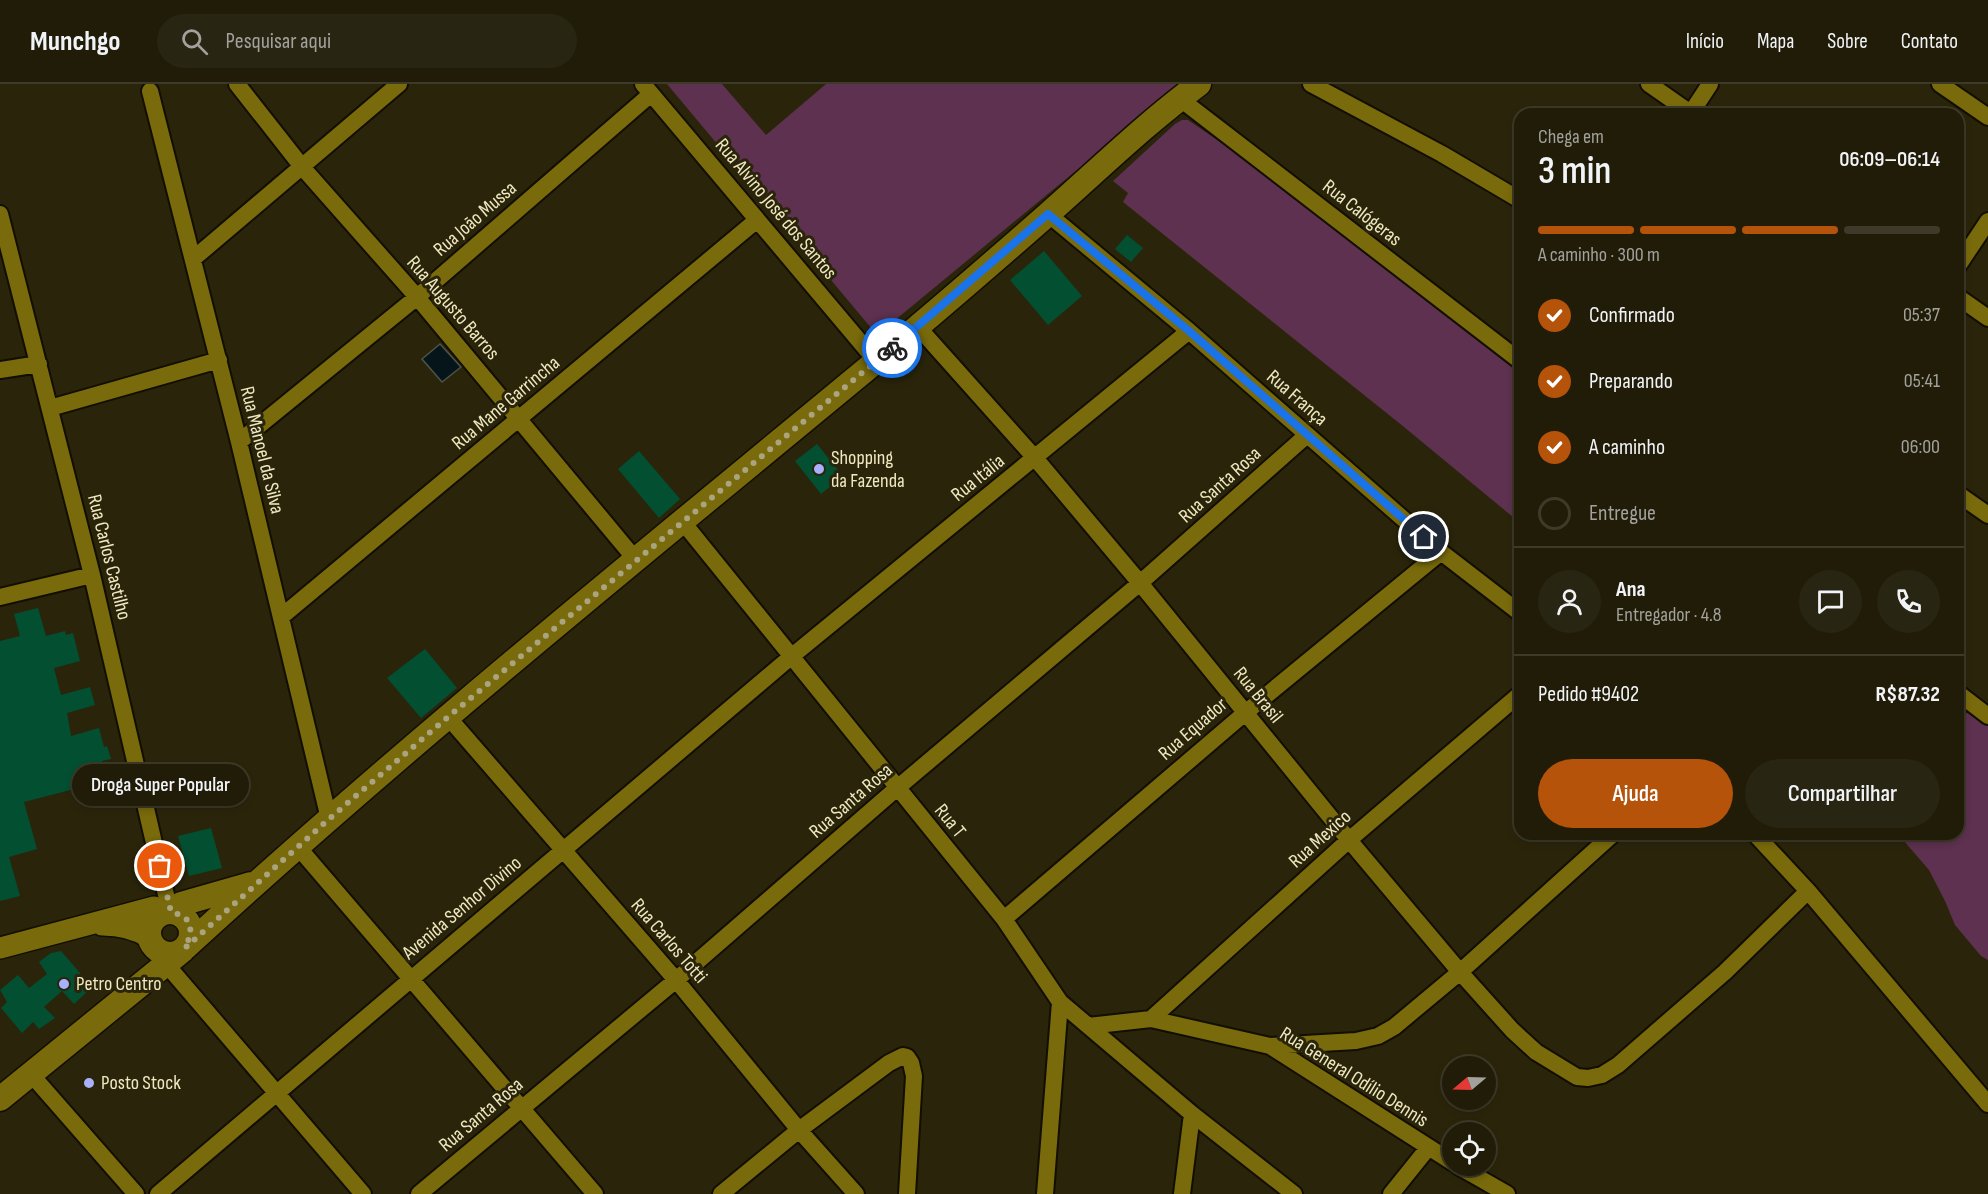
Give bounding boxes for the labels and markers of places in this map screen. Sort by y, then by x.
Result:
place label: Shopping da Fazenda [831,446,905,493]
marker: Shopping da Fazenda [812,462,826,476]
pin [1398,511,1449,562]
callout: Droga Super Popular [72,764,249,806]
pin [134,840,185,891]
place label: Petro Centro [76,972,162,996]
marker: Petro Centro [57,977,71,991]
place label: Posto Stock [101,1071,181,1095]
marker: Posto Stock [82,1076,96,1090]

